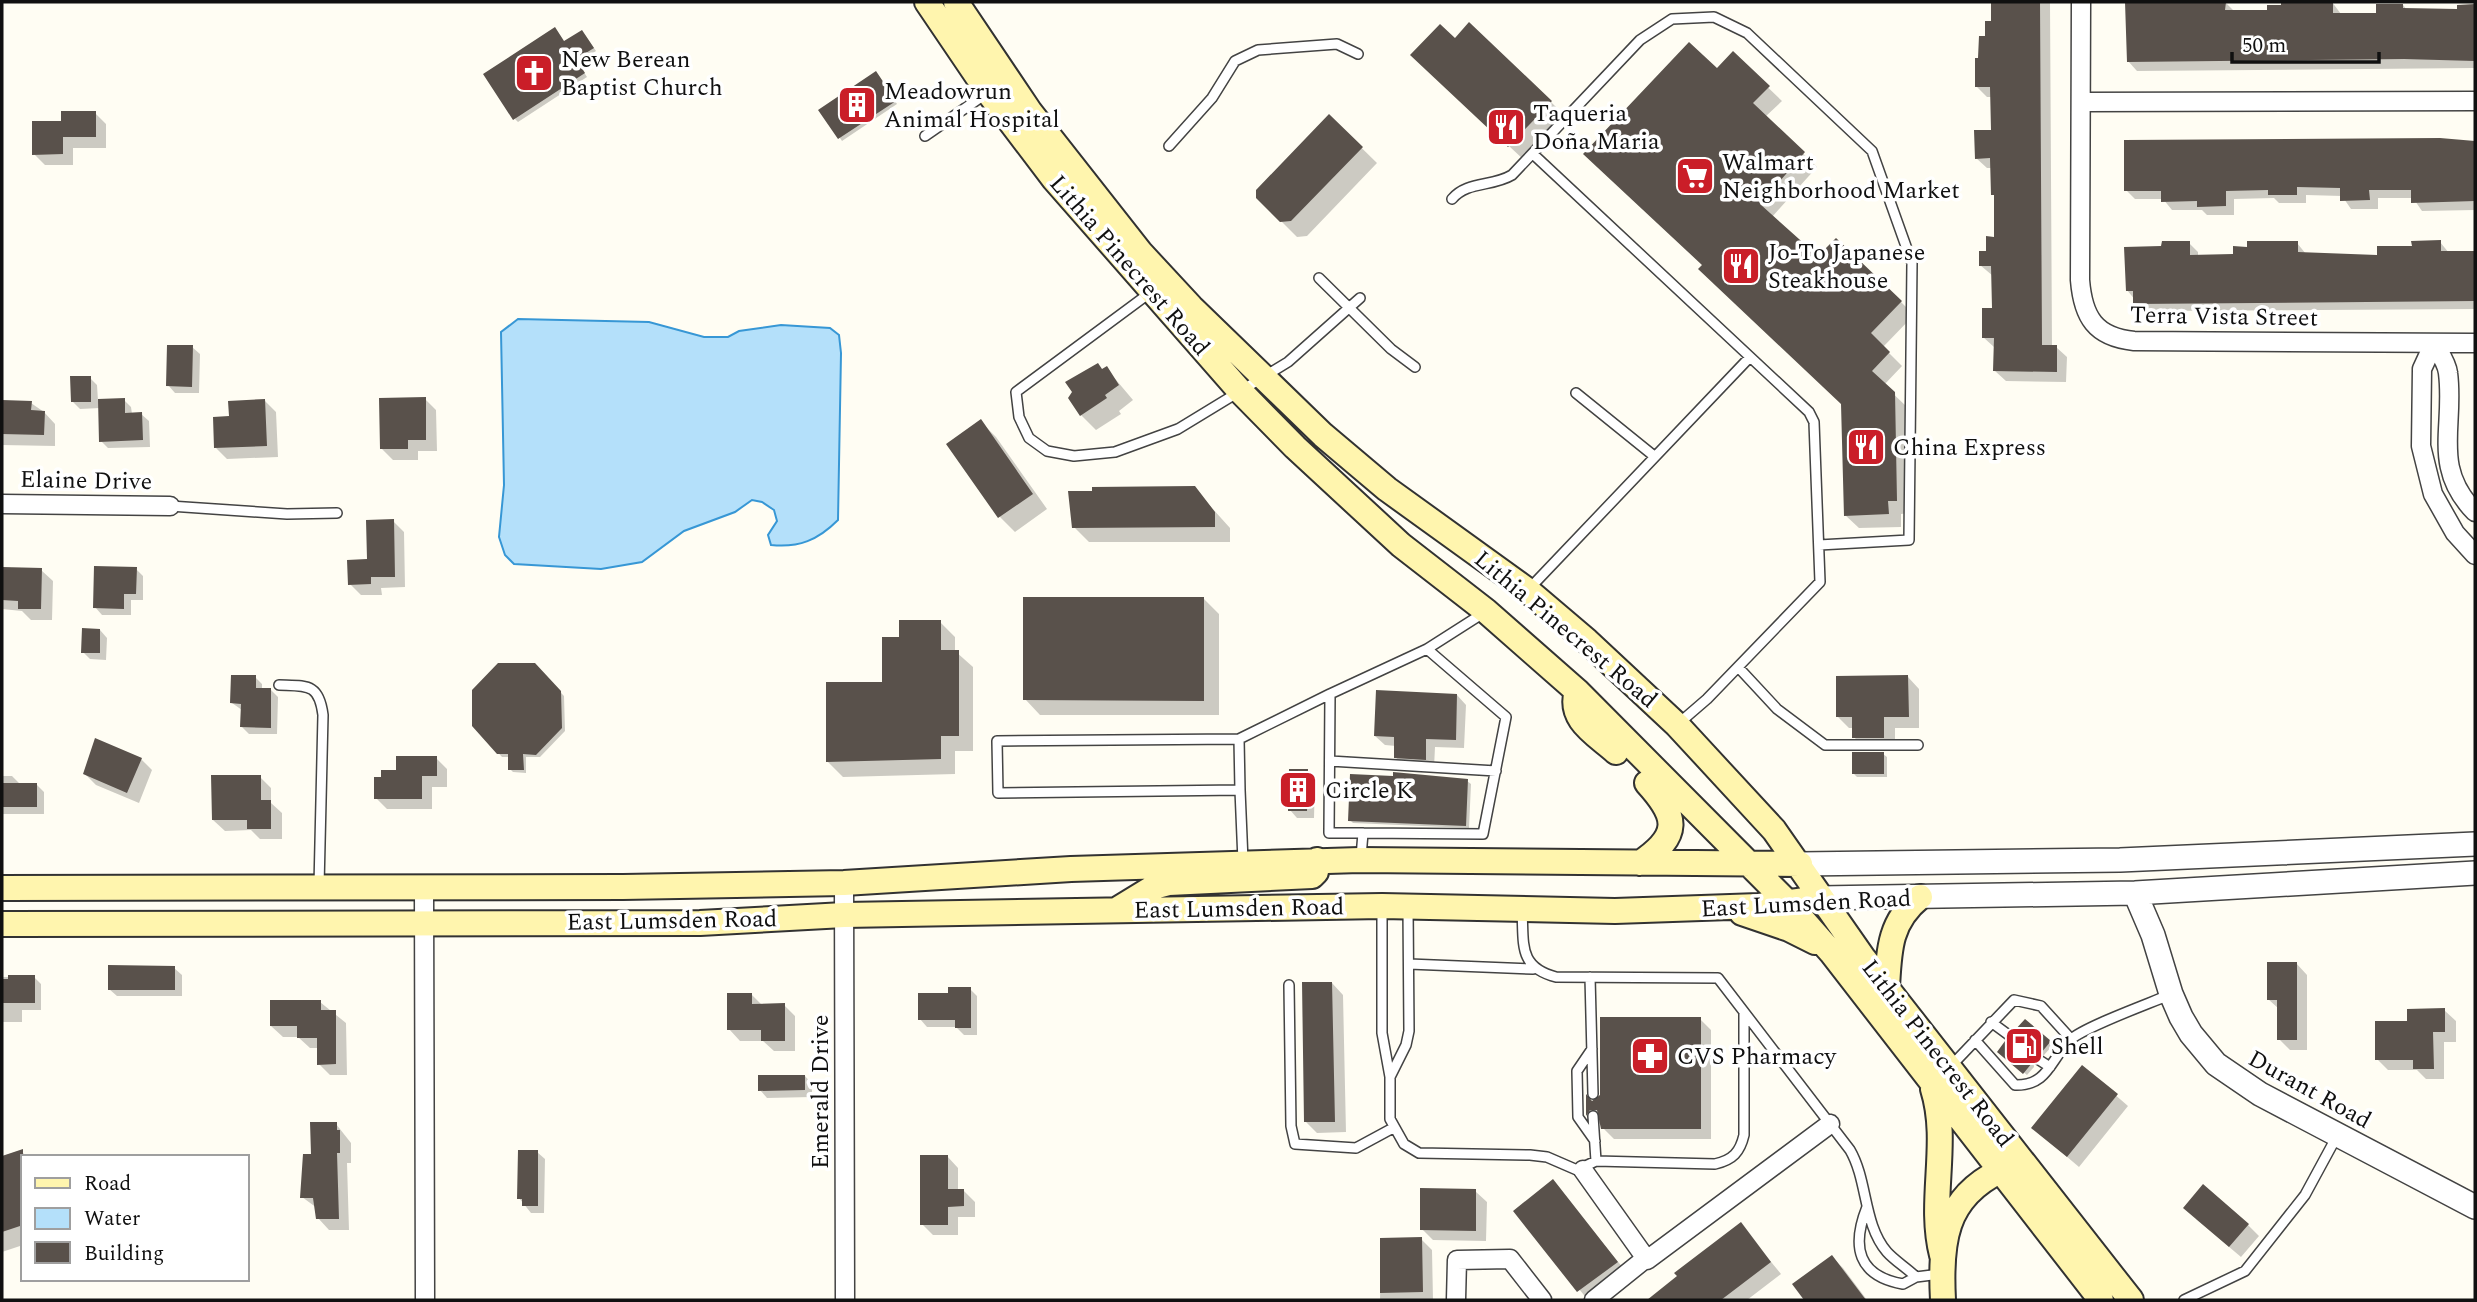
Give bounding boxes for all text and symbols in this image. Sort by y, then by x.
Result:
scale bar [2232,21,2379,65]
text: 50 m [2242,30,2286,62]
place label: New Berean Baptist Church [561,42,723,106]
church icon: New Berean Baptist Church [513,52,555,94]
place label: Meadowrun Animal Hospital [884,74,1060,138]
building icon: Meadowrun Animal Hospital [836,84,878,126]
place label: Taqueria Doña Maria [1533,96,1660,160]
restaurant icon: Taqueria Doña Maria [1485,106,1527,148]
place label: Walmart Neighborhood Market [1722,145,1960,209]
supermarket icon: Walmart Neighborhood Market [1674,155,1716,197]
street label: Lithia Pinecrest Road [1040,167,1218,364]
place label: Jo-To Japanese Steakhouse [1768,235,1925,299]
restaurant icon: Jo-To Japanese Steakhouse [1720,245,1762,287]
street label: Terra Vista Street [2130,297,2318,337]
restaurant icon: China Express [1845,426,1887,468]
place label: China Express [1893,430,2046,466]
street label: Elaine Drive [20,462,152,500]
street label: Lithia Pinecrest Road [1466,542,1665,717]
building icon: Circle K [1277,769,1319,811]
place label: Circle K [1325,773,1413,809]
street label: East Lumsden Road [1700,881,1912,927]
street label: East Lumsden Road [1133,889,1345,929]
street label: East Lumsden Road [566,901,778,941]
street label: Lithia Pinecrest Road [1852,952,2022,1155]
street label: Emerald Drive [803,1015,839,1169]
fuel station icon: Shell [2003,1025,2045,1067]
place label: Shell [2051,1029,2103,1065]
pharmacy icon: CVS Pharmacy [1629,1035,1671,1077]
place label: CVS Pharmacy [1677,1039,1838,1075]
street label: Durant Road [2241,1041,2378,1139]
legend [21,1155,248,1281]
text: Road [84,1168,131,1200]
text: Water [84,1203,140,1235]
text: Building [84,1238,164,1270]

